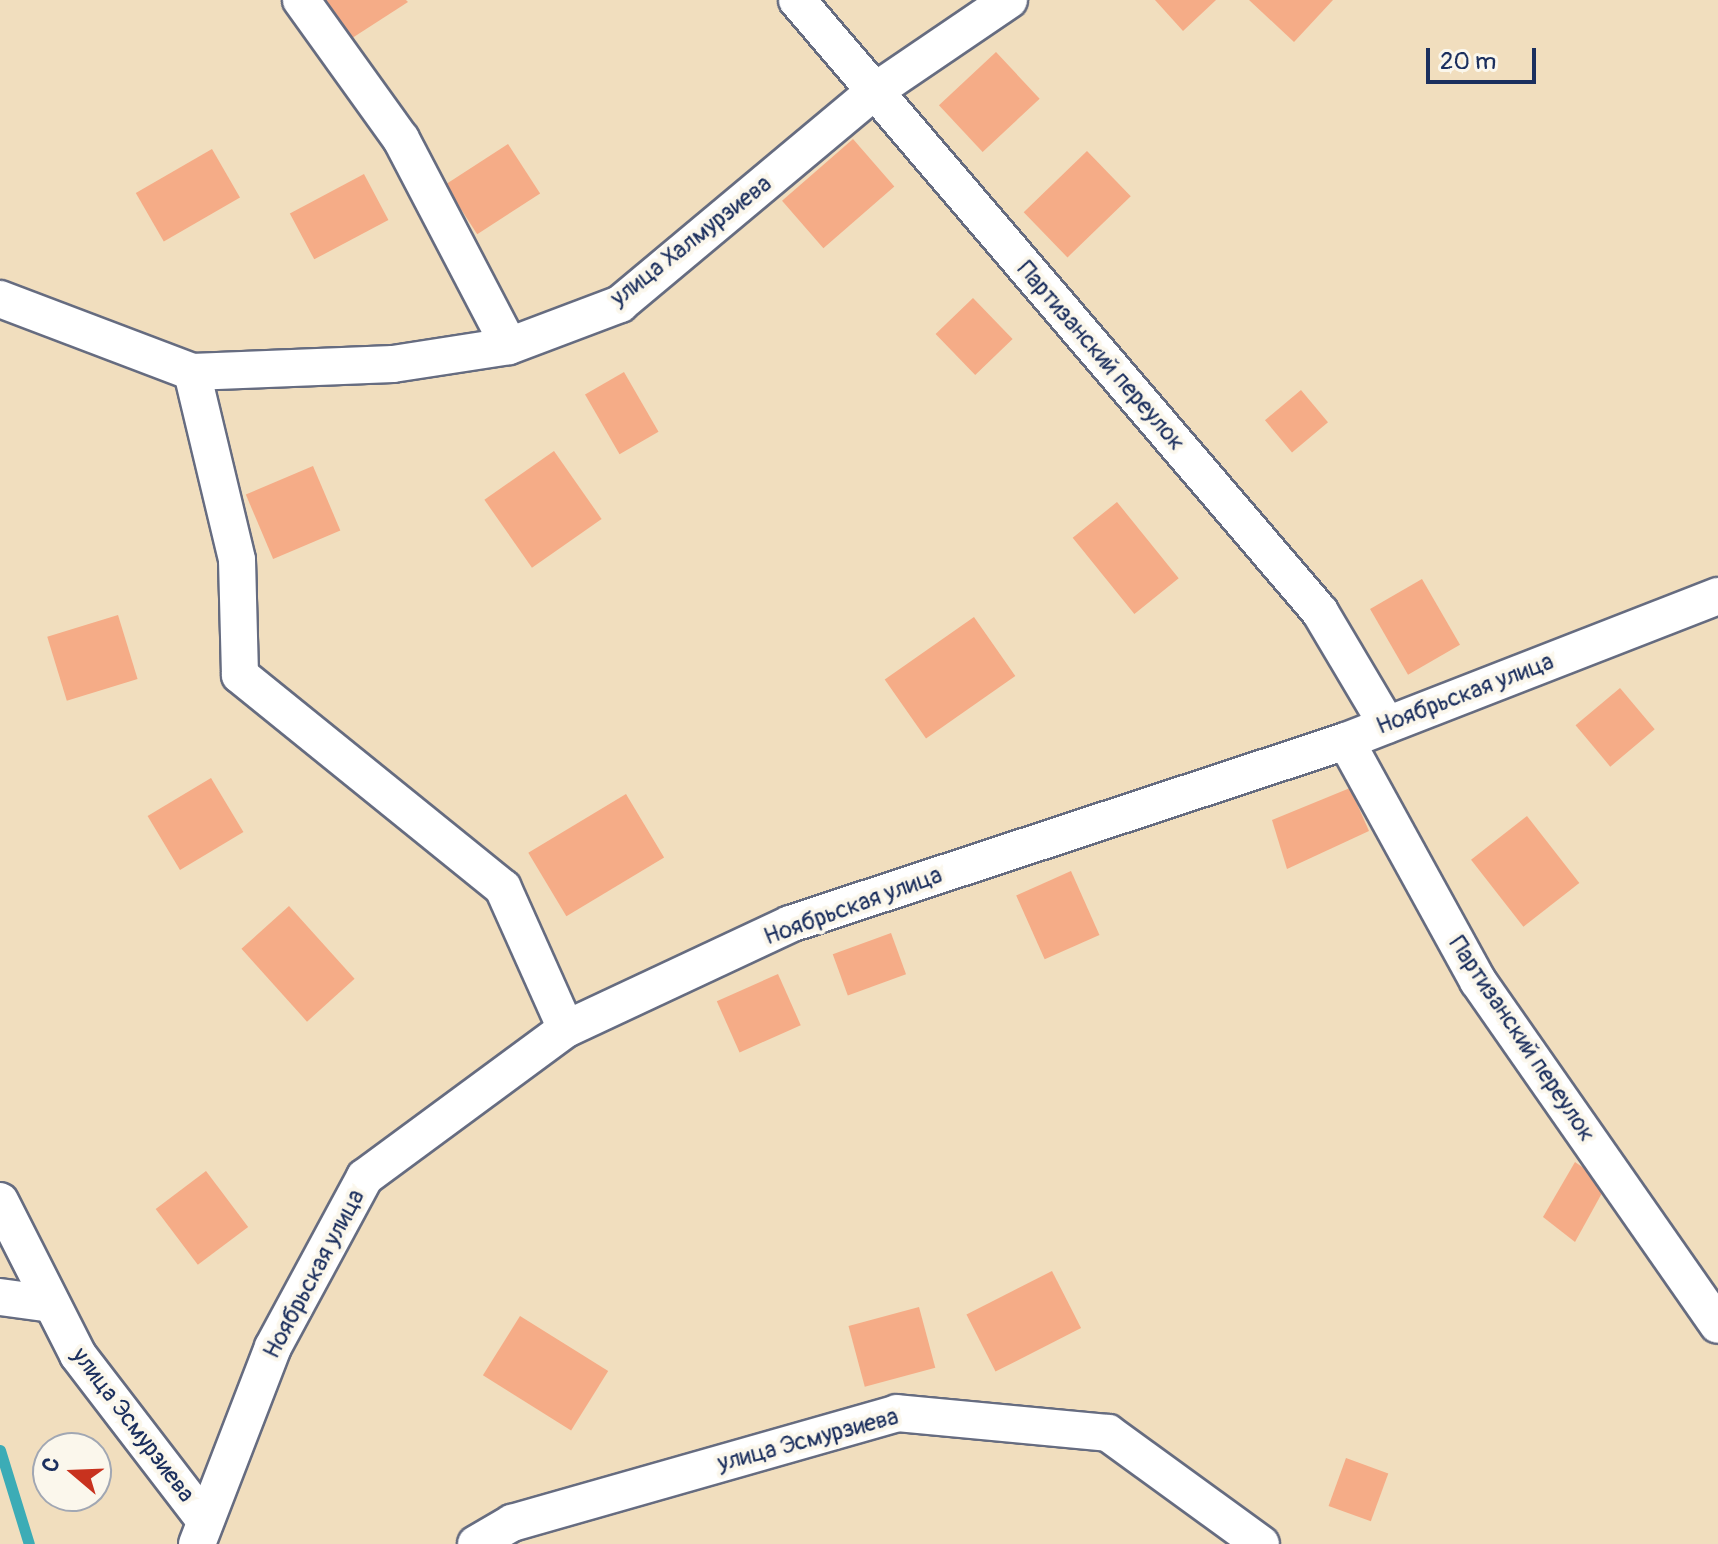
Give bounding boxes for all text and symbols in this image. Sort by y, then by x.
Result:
scale bar [1430,32,1540,82]
text: 20 m [1440,47,1496,76]
street label: улица Халмурзиева [605,169,777,313]
street label: Партизанский переулок [1011,255,1191,457]
street label: Ноябрьская улица [1372,647,1558,741]
street label: Ноябрьская улица [760,860,946,952]
street label: Партизанский переулок [1443,931,1601,1147]
street label: Ноябрьская улица [257,1184,371,1364]
street label: улица Эсмурзиева [66,1342,200,1508]
street label: улица Эсмурзиева [714,1402,902,1478]
north arrow [32,1432,112,1512]
text: С [36,1454,67,1476]

